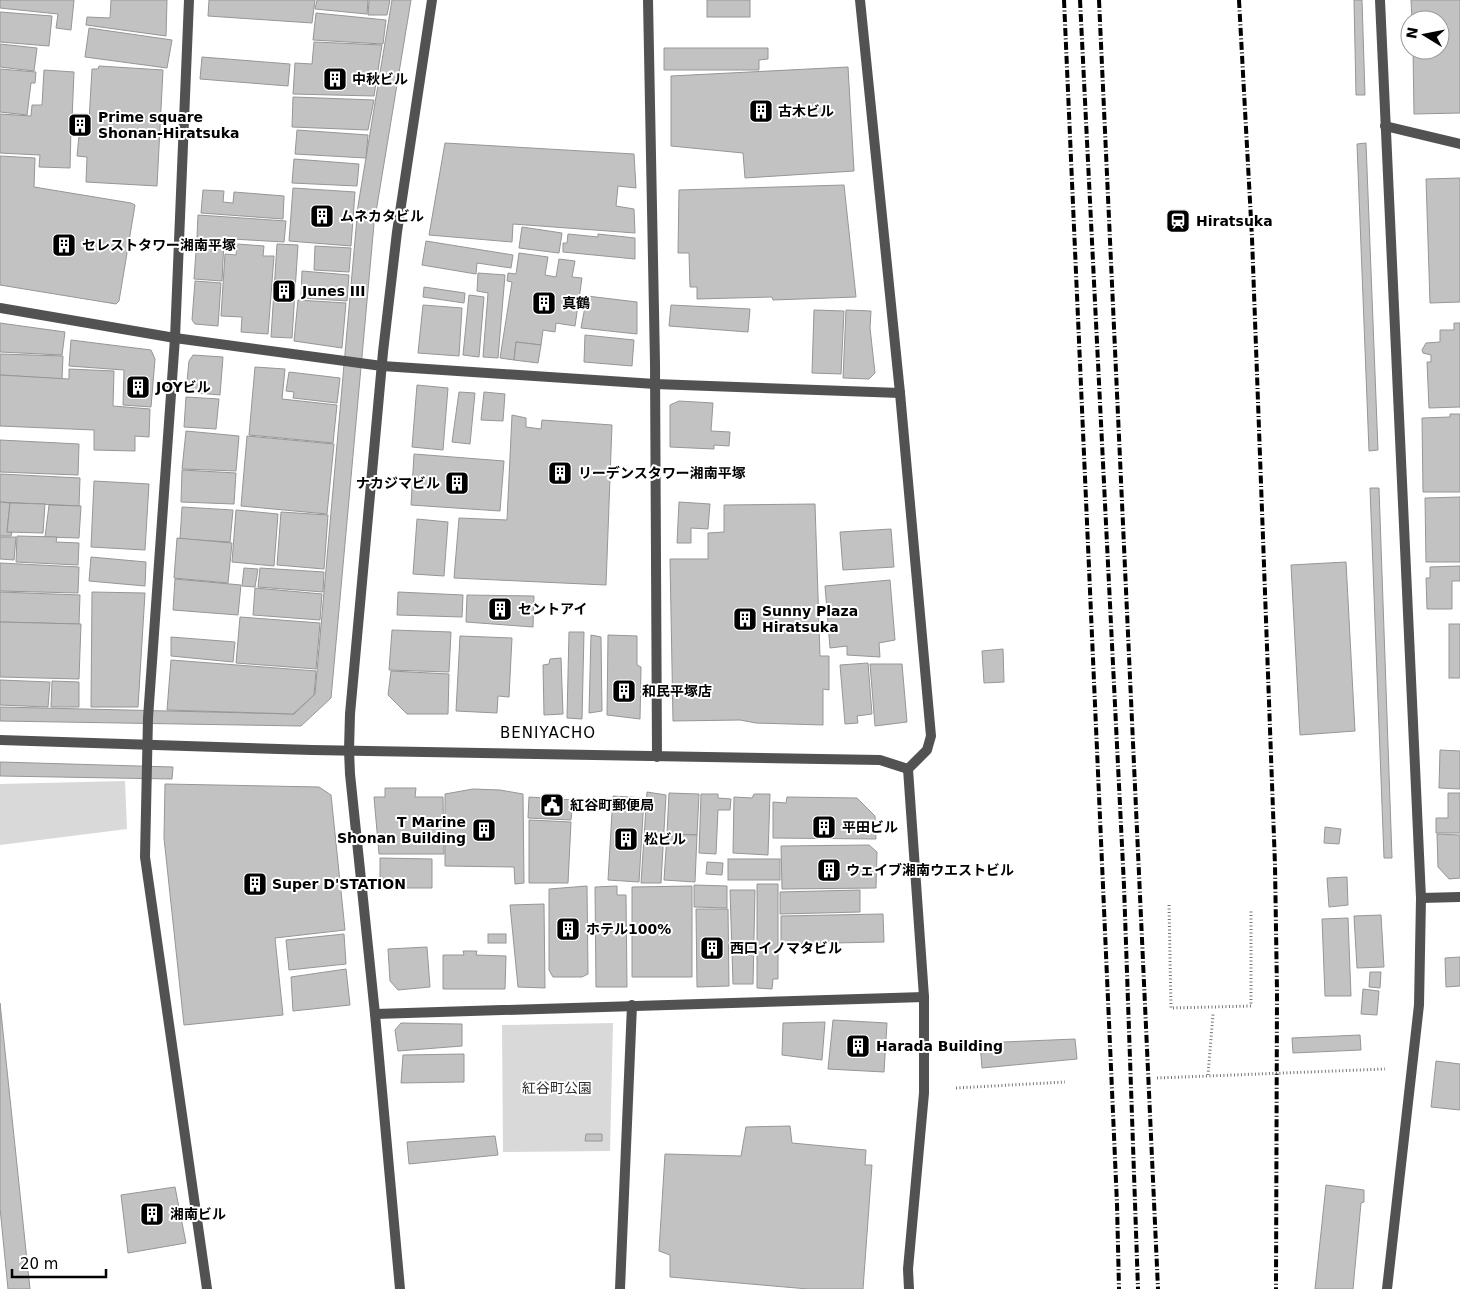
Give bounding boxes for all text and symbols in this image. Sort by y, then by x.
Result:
north arrow [1400,10,1450,60]
text: N [1403,26,1421,40]
building icon: 中秋ビル [322,66,348,92]
place label: 中秋ビル [352,71,408,87]
building icon: 古木ビル [748,98,774,124]
place label: 古木ビル [778,103,834,119]
place label: Prime square Shonan-Hiratsuka [98,109,239,141]
building icon: Prime square Shonan-Hiratsuka [67,112,93,138]
building icon: ムネカタビル [309,203,335,229]
place label: ムネカタビル [340,208,424,224]
station icon: Hiratsuka [1165,208,1191,234]
place label: Hiratsuka [1196,213,1273,229]
building icon: セレストタワー湘南平塚 [51,232,77,258]
place label: セレストタワー湘南平塚 [82,237,236,253]
building icon: Junes III [271,278,297,304]
place label: Junes III [301,283,365,299]
building icon: 真鶴 [531,290,557,316]
place label: 真鶴 [562,295,590,311]
building icon: JOYビル [125,374,151,400]
place label: JOYビル [155,379,211,395]
building icon: リーデンスタワー湘南平塚 [547,460,573,486]
place label: リーデンスタワー湘南平塚 [578,465,746,481]
building icon: ナカジマビル [444,470,470,496]
place label: ナカジマビル [356,475,440,491]
building icon: セントアイ [487,596,513,622]
place label: セントアイ [518,601,587,617]
place label: Sunny Plaza Hiratsuka [762,603,858,635]
building icon: Sunny Plaza Hiratsuka [732,606,758,632]
building icon: 和民平塚店 [611,678,637,704]
place label: 和民平塚店 [642,683,712,699]
district label: BENIYACHO [500,724,596,742]
public building icon: 紅谷町郵便局 [539,792,565,818]
place label: 紅谷町郵便局 [570,797,654,813]
place label: T Marine Shonan Building [337,814,466,846]
building icon: 平田ビル [811,814,837,840]
building icon: T Marine Shonan Building [471,817,497,843]
place label: 平田ビル [842,819,898,835]
building icon: 松ビル [613,826,639,852]
place label: 松ビル [644,831,686,847]
building icon: ウェイブ湘南ウエストビル [816,857,842,883]
place label: ウェイブ湘南ウエストビル [846,862,1014,878]
building icon: Super D'STATION [242,871,268,897]
place label: Super D'STATION [272,876,406,892]
building icon: ホテル100% [555,916,581,942]
place label: ホテル100% [586,921,671,937]
building icon: 西口イノマタビル [699,935,725,961]
place label: 西口イノマタビル [730,940,842,956]
building icon: Harada Building [845,1033,871,1059]
place label: Harada Building [876,1038,1003,1054]
park label: 紅谷町公園 [522,1080,592,1096]
building icon: 湘南ビル [139,1201,165,1227]
place label: 湘南ビル [170,1206,226,1222]
scale bar [12,1246,106,1278]
text: 20 m [20,1255,58,1273]

